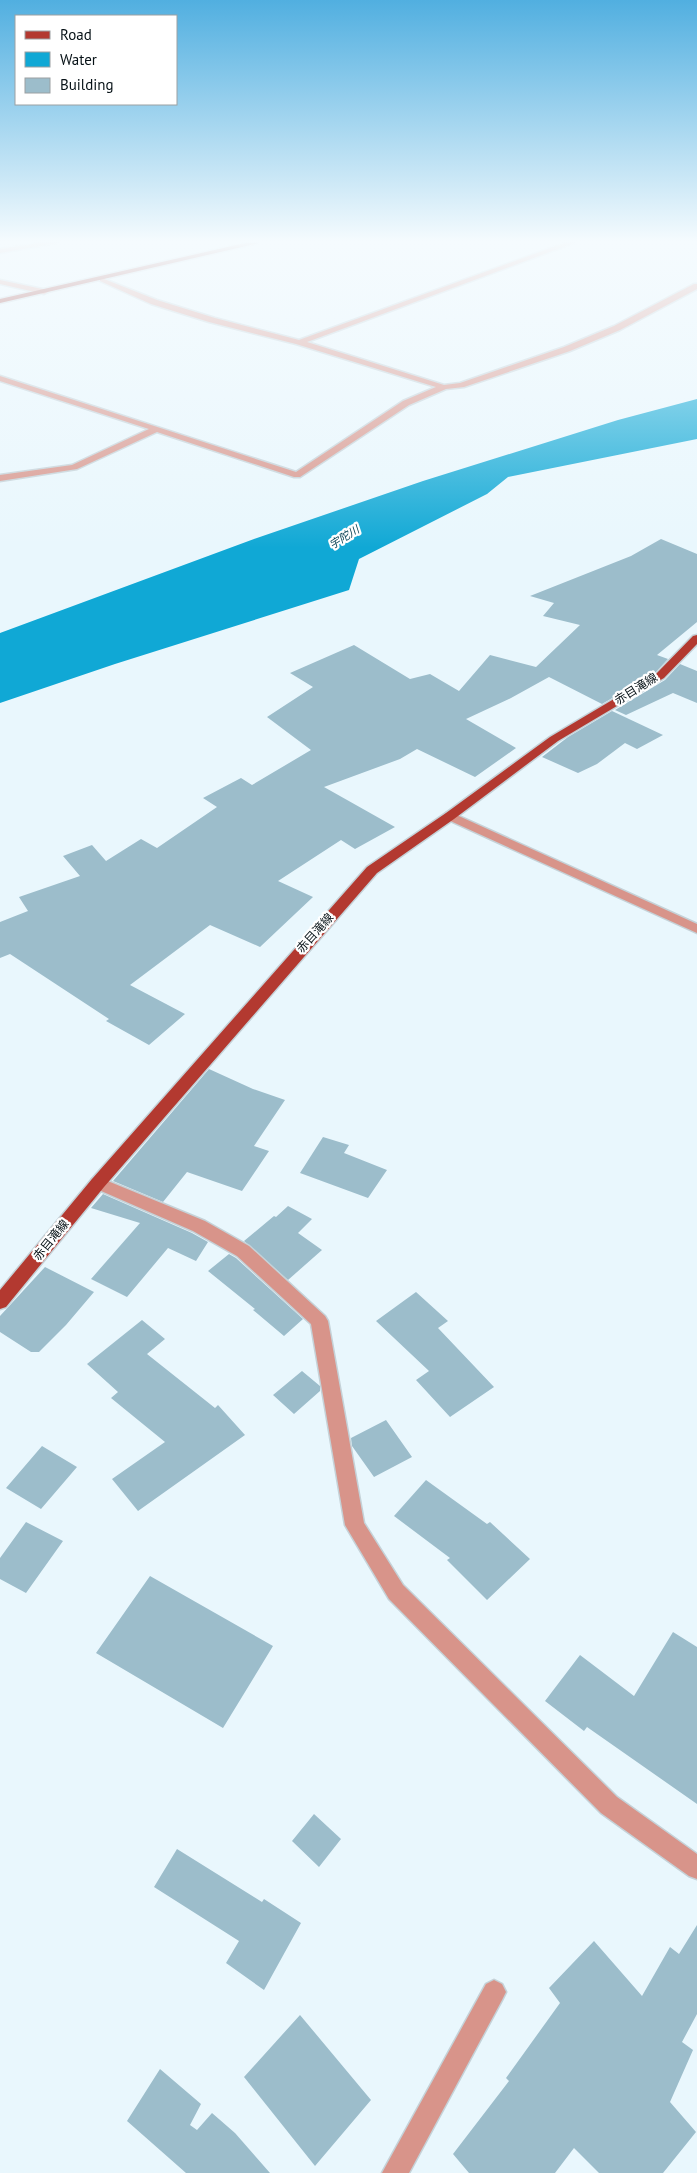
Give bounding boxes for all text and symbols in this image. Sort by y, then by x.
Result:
legend [15,15,178,105]
text: Road [60,25,92,44]
text: Water [60,50,97,69]
text: Building [60,75,114,94]
water label: 宇陀川 [326,522,363,552]
street label: 赤目滝線 [611,669,660,708]
street label: 赤目滝線 [293,910,336,956]
street label: 赤目滝線 [30,1216,72,1263]

